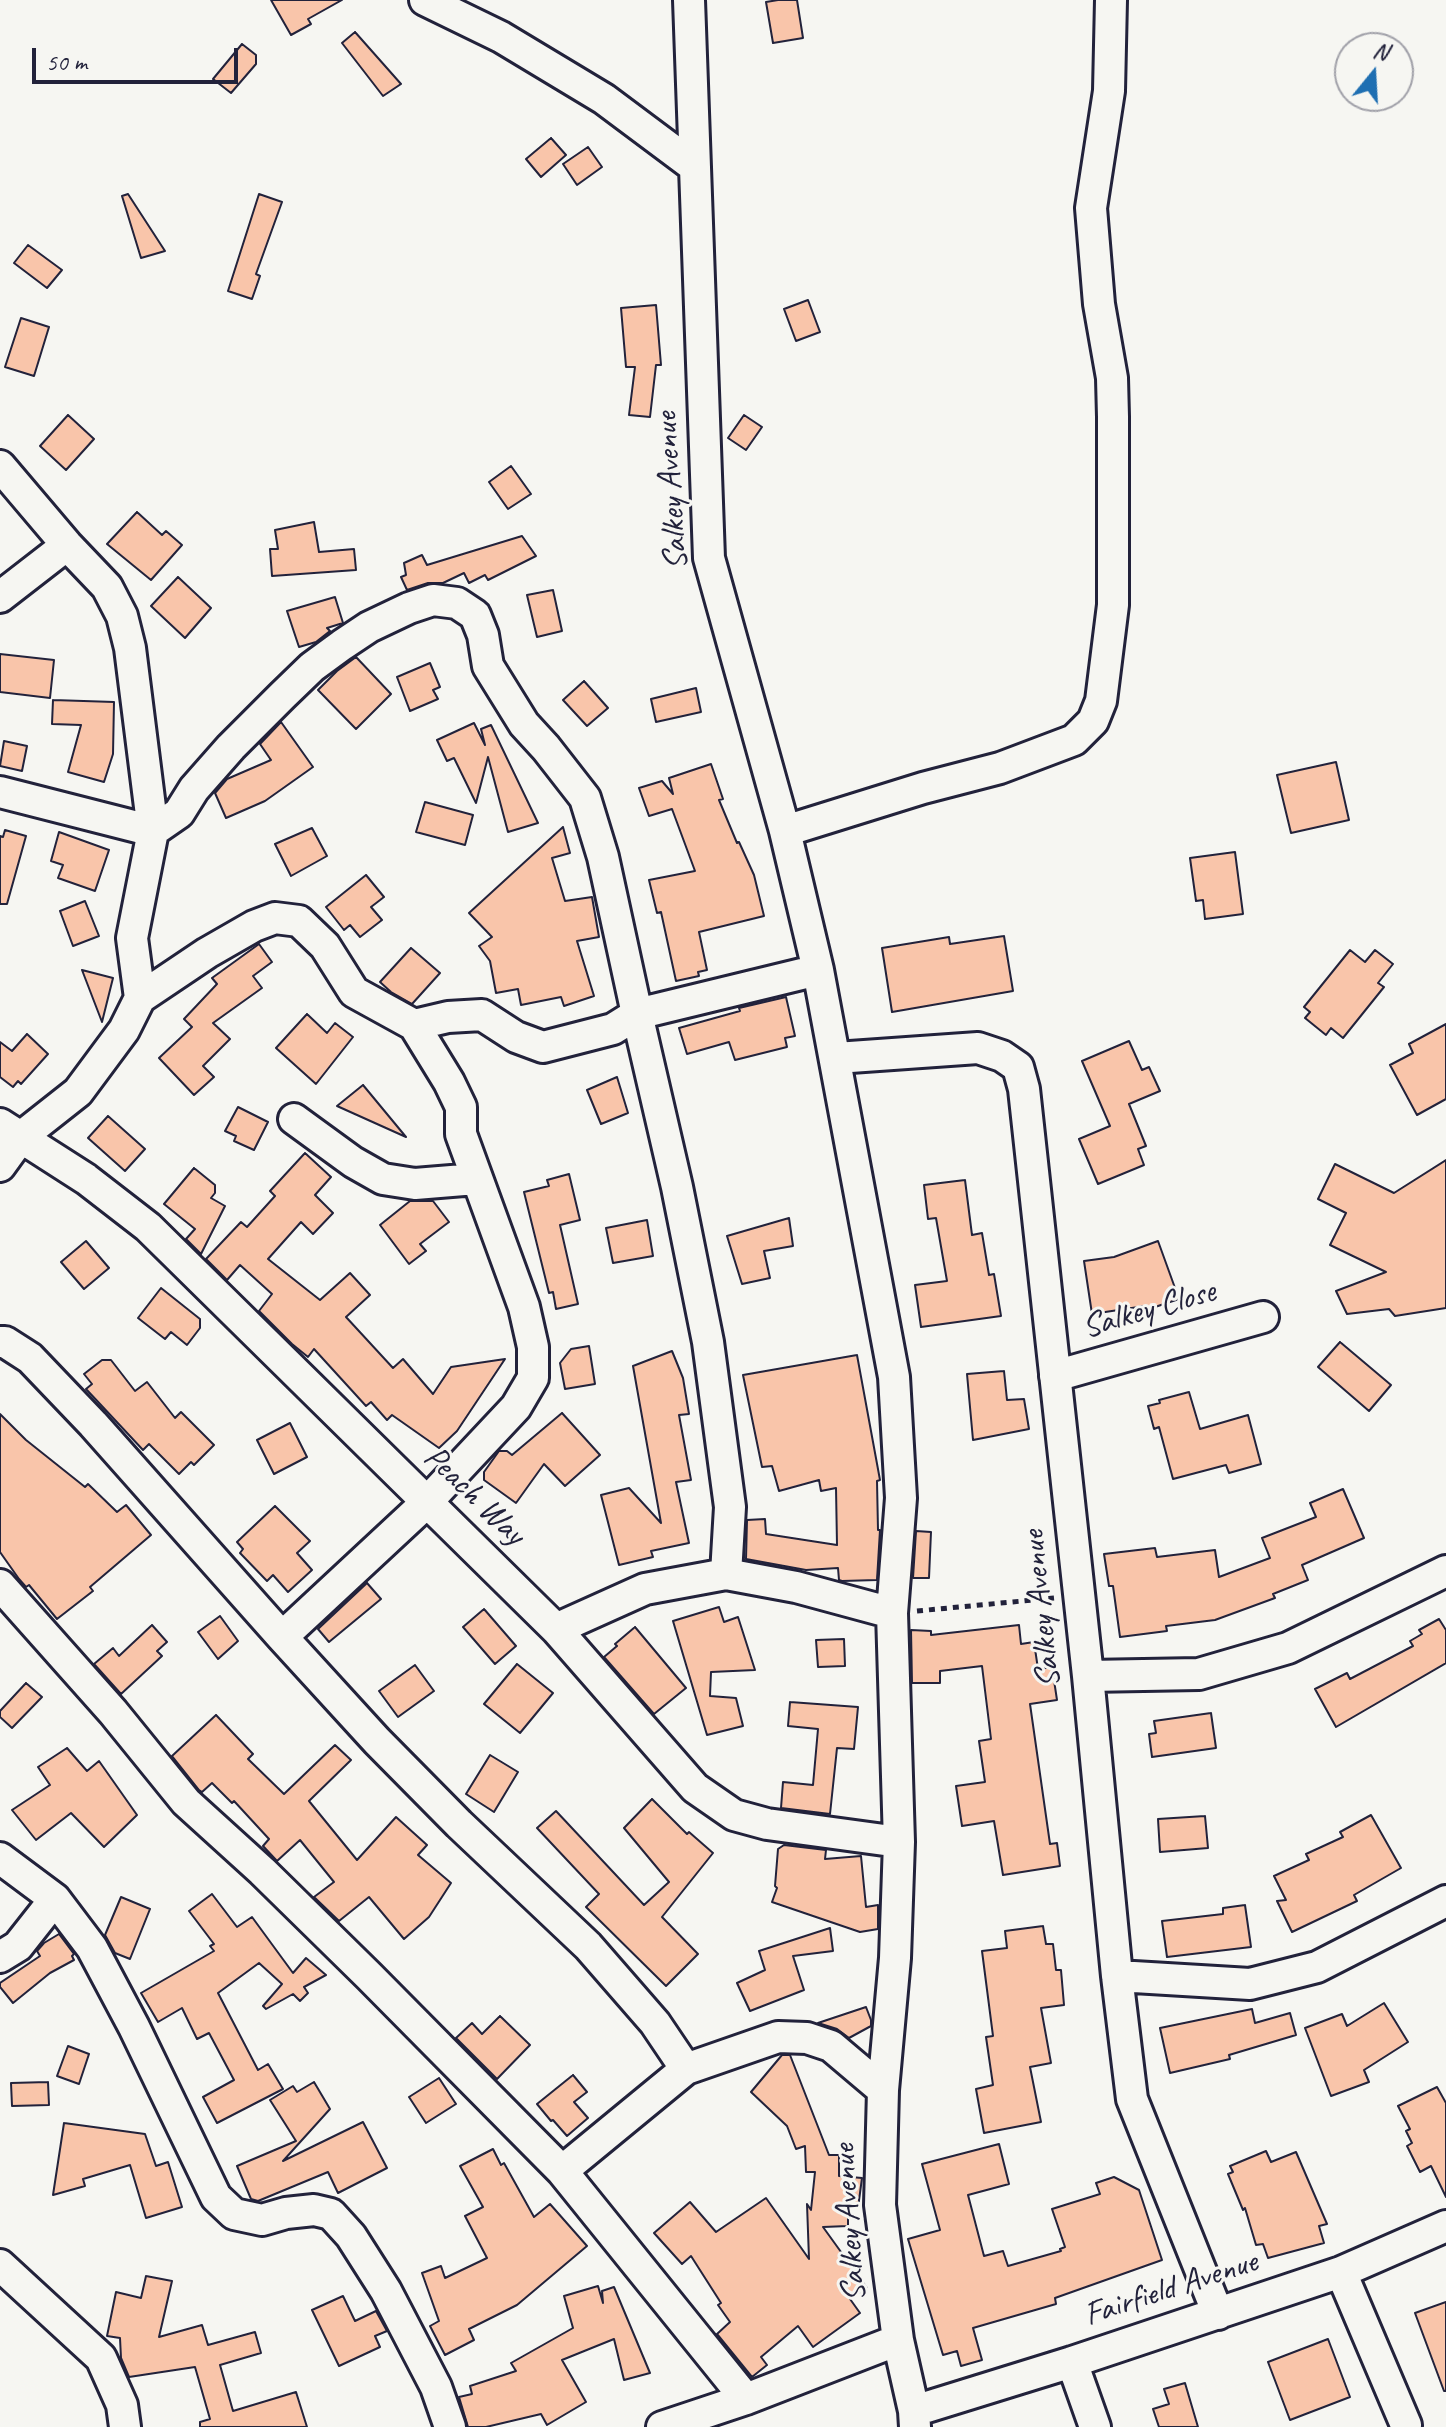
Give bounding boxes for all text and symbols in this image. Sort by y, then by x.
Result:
scale bar [36,32,242,82]
north arrow [1334,32,1414,112]
text: N [1370,36,1392,66]
text: 50 m [46,47,87,77]
street label: Salkey Avenue [646,411,698,571]
street label: Salkey Close [1078,1272,1220,1348]
street label: Peach Way [415,1438,533,1554]
street label: Salkey Avenue [1013,1528,1071,1690]
street label: Salkey Avenue [824,2143,876,2303]
street label: Fairfield Avenue [1079,2242,1263,2336]

